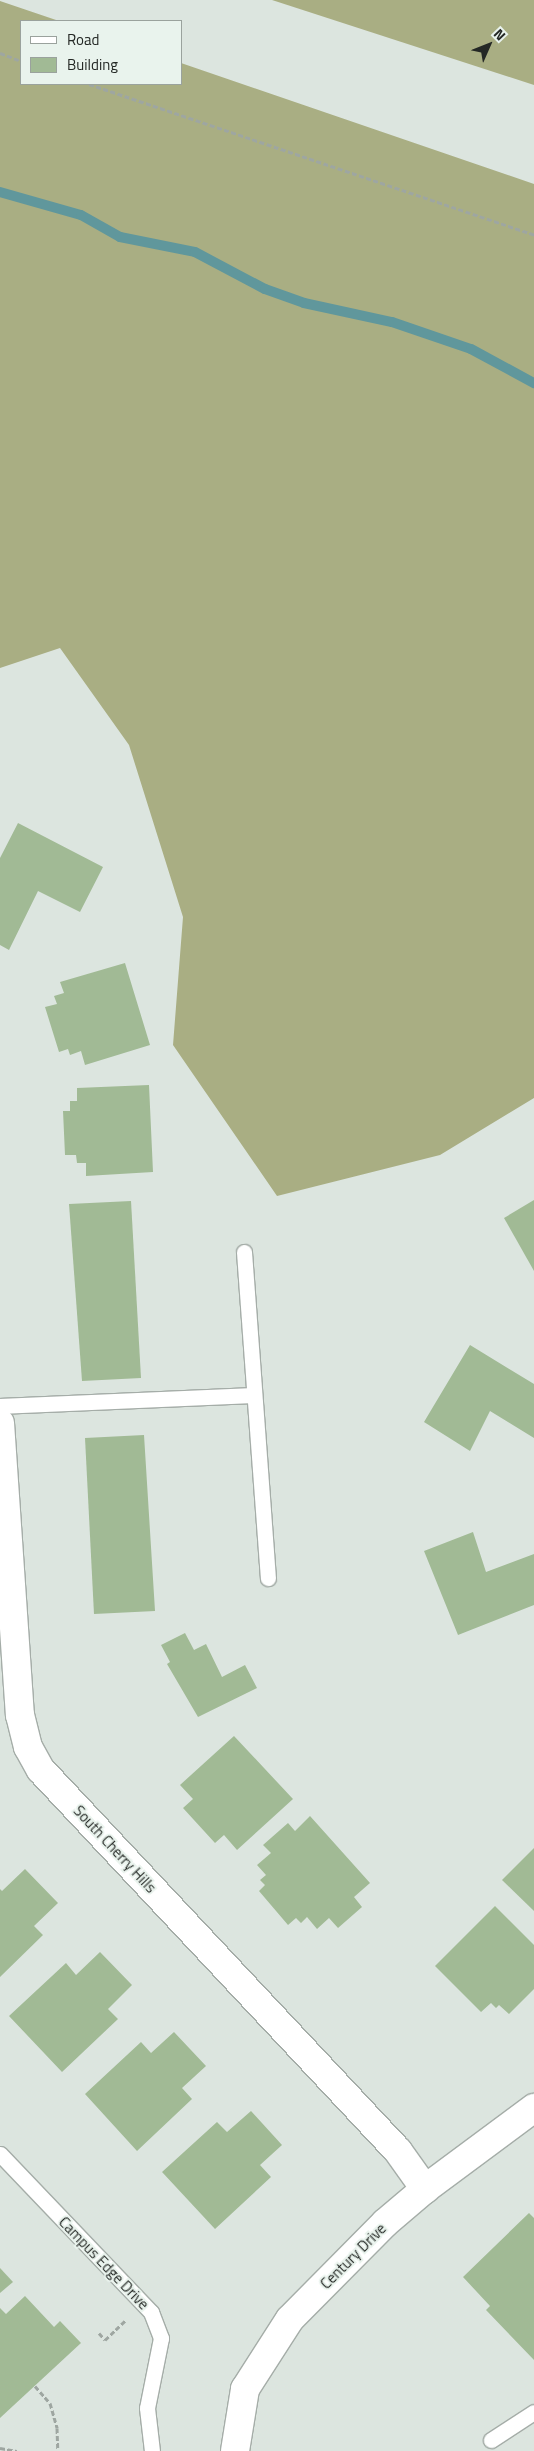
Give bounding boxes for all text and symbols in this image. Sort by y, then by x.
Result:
legend [20,20,182,85]
north arrow [464,20,514,70]
text: N [489,23,511,45]
text: Road [67,28,99,51]
text: Building [67,53,118,76]
street label: South Cherry Hills [70,1802,160,1896]
street label: Campus Edge Drive [55,2213,153,2313]
street label: Century Drive [316,2219,390,2293]

